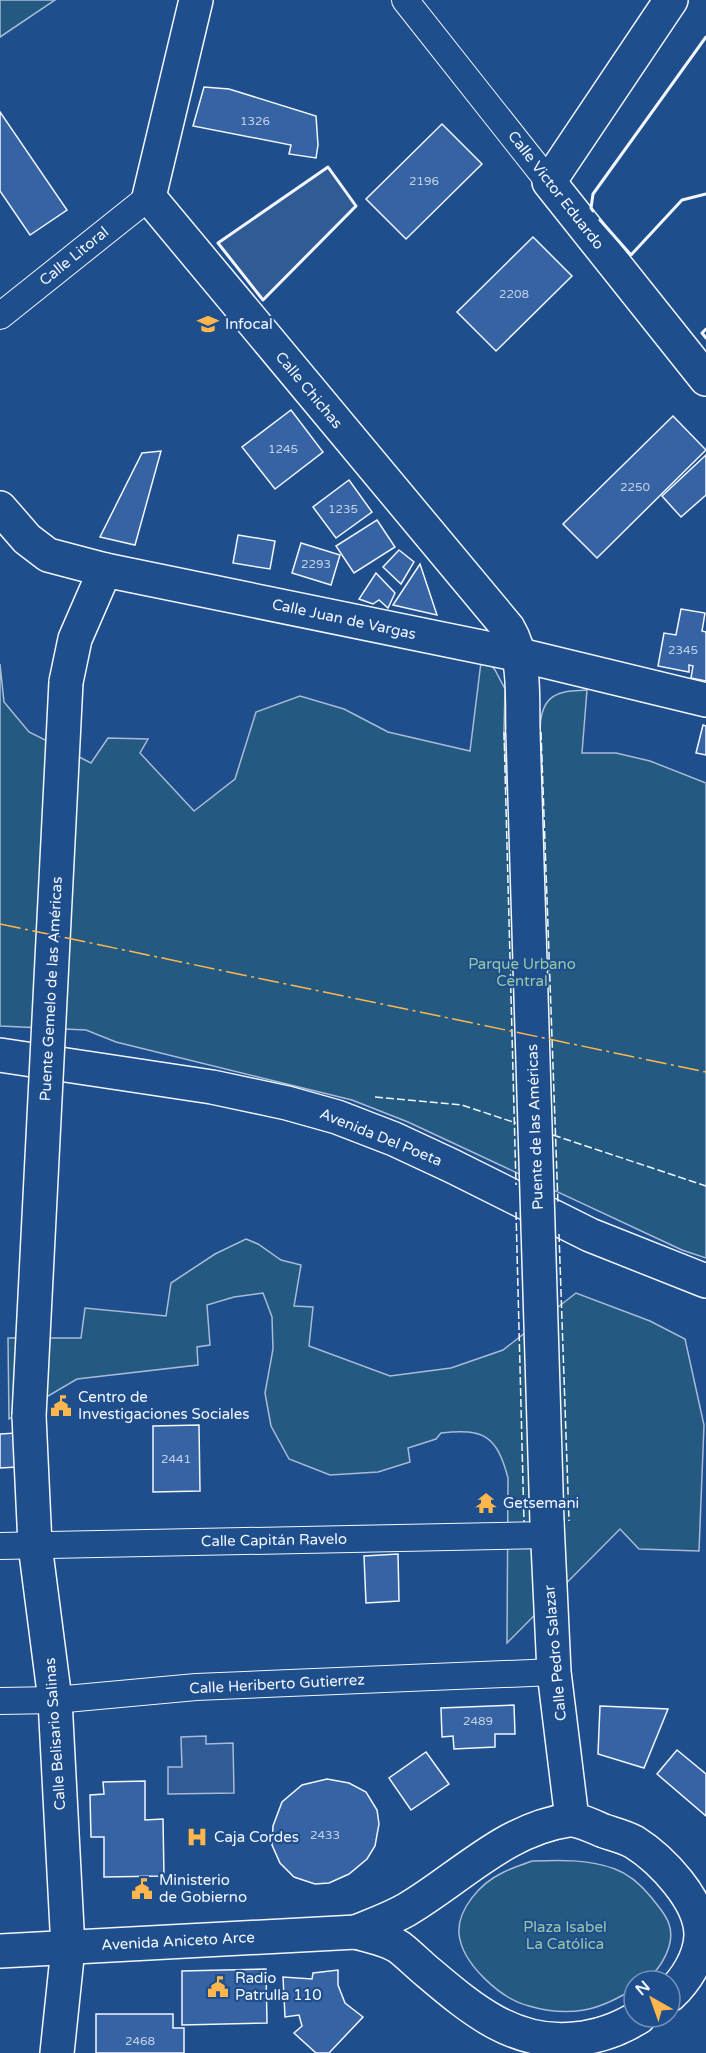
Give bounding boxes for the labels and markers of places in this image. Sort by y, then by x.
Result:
school or university icon: Infocal [196,312,220,336]
place label: Infocal [225,315,273,333]
place label: Centro de Investigaciones Sociales [78,1388,249,1423]
public building icon: Centro de Investigaciones Sociales [49,1394,73,1418]
temple icon: Getsemani [474,1491,498,1515]
place label: Getsemani [503,1494,579,1512]
hospital icon: Caja Cordes [185,1825,209,1849]
place label: Caja Cordes [214,1828,299,1846]
place label: Ministerio de Gobierno [159,1871,247,1906]
public building icon: Ministerio de Gobierno [130,1877,154,1901]
place label: Radio Patrulla 110 [235,1969,322,2004]
public building icon: Radio Patrulla 110 [206,1975,230,1999]

